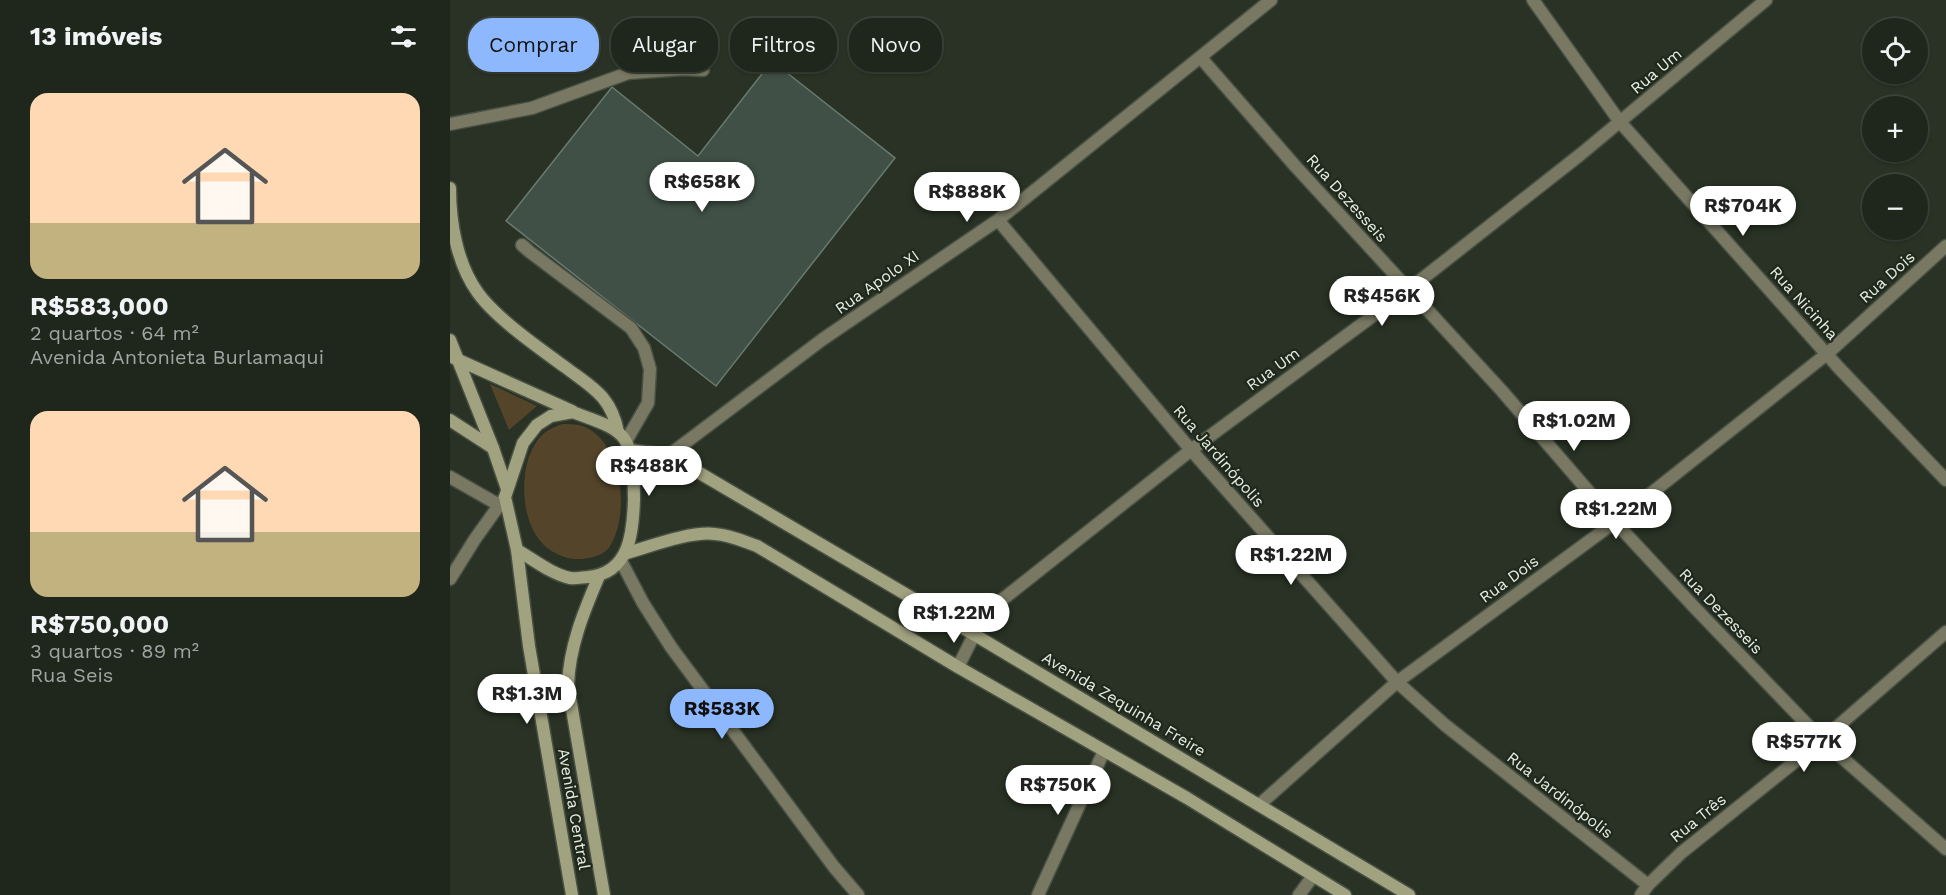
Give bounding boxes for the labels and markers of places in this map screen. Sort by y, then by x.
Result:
pin: R$658K [653,162,751,213]
pin: R$888K [918,172,1016,223]
pin: R$704K [1694,186,1792,237]
pin: R$456K [1333,276,1431,327]
pin: R$1.02M [1519,401,1629,452]
pin: R$488K [600,446,698,497]
pin: R$1.22M [1561,489,1671,540]
pin: R$1.22M [1236,535,1346,586]
pin: R$1.22M [899,593,1009,644]
pin: R$1.3M [478,674,576,725]
pin: R$583K [673,689,771,740]
pin: R$577K [1755,722,1853,773]
pin: R$750K [1009,765,1107,816]

